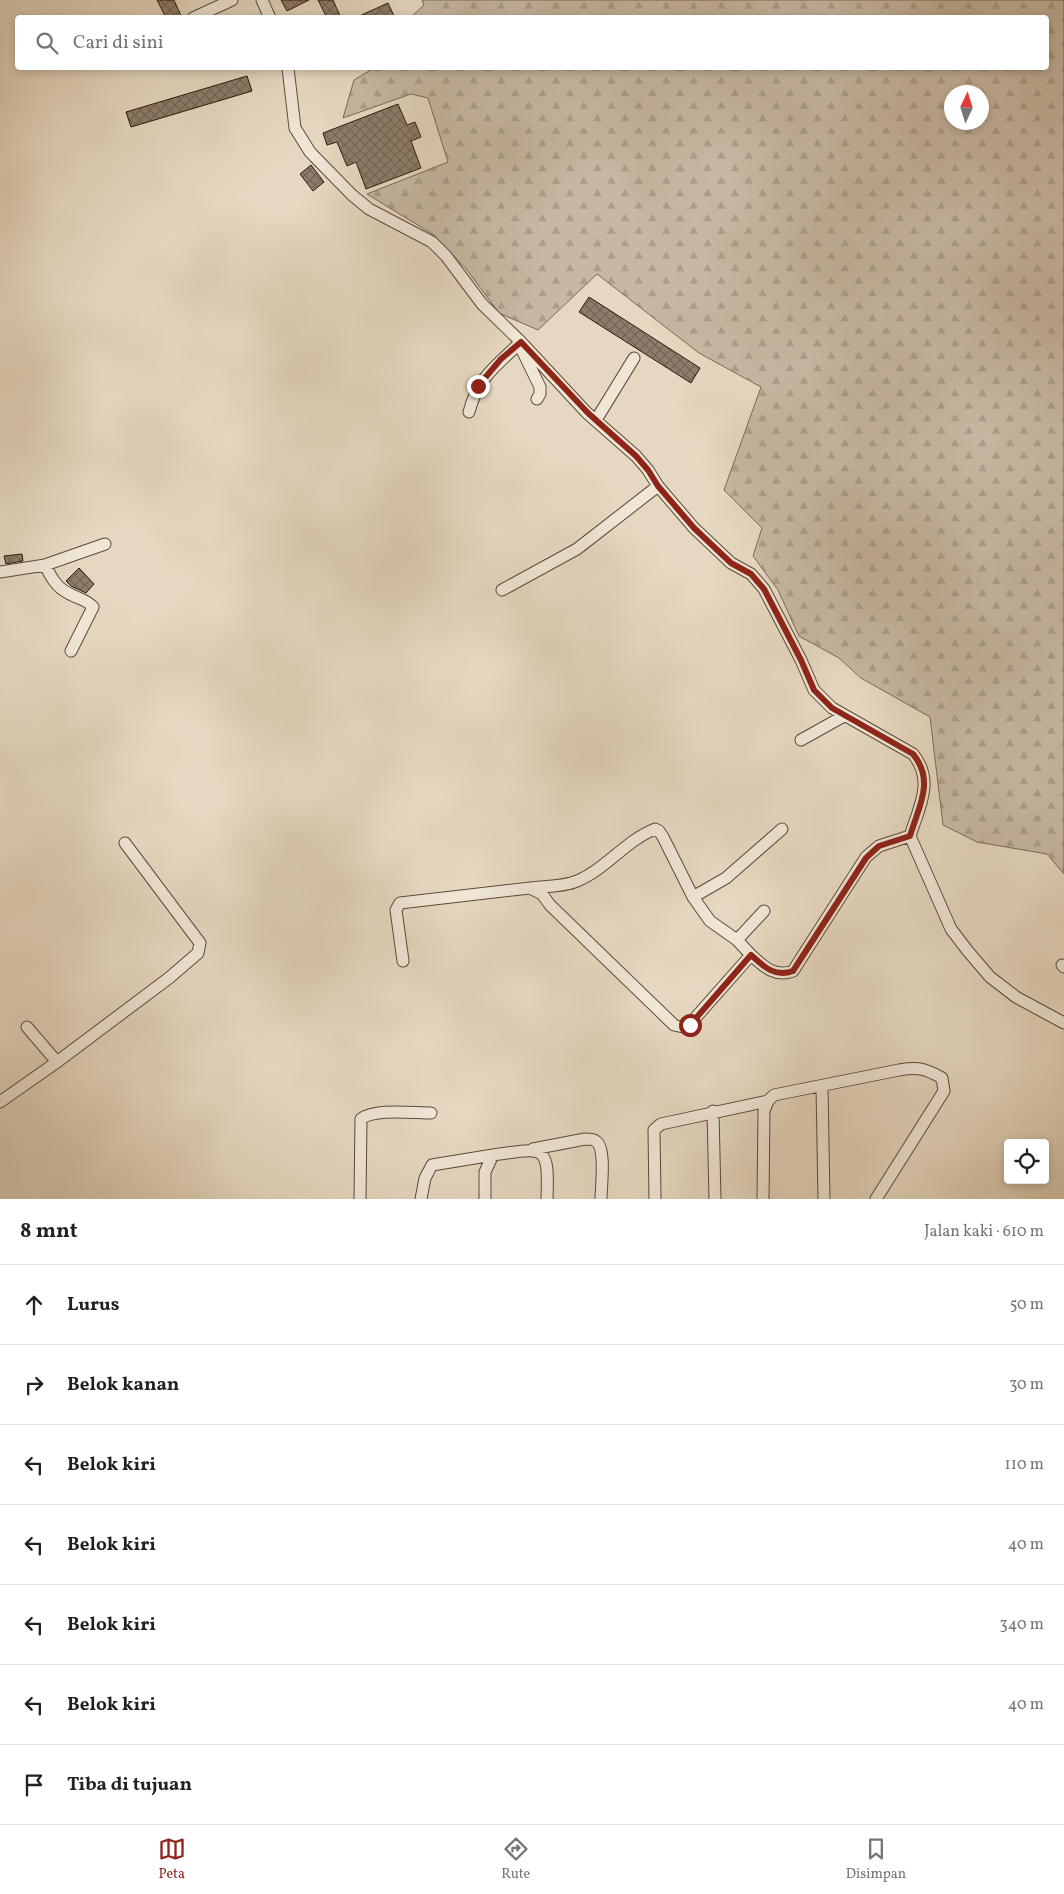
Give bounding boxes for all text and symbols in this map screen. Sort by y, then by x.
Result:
search box [15,15,1049,70]
icon: search [33,29,61,57]
text: Cari di sini [73,30,164,56]
north arrow [944,85,989,130]
route end [467,375,490,398]
route start [679,1014,702,1037]
map controls [1004,1139,1049,1184]
button: locate [1004,1139,1049,1184]
text: 8 mnt [20,1217,78,1246]
text: Jalan kaki · 610 m [924,1221,1044,1243]
icon: ahead [20,1291,48,1319]
text: Lurus [67,1292,119,1318]
text: 50 m [1010,1294,1044,1316]
icon: right [20,1371,48,1399]
text: Belok kanan [67,1372,179,1398]
text: 30 m [1009,1374,1044,1396]
icon: left [20,1451,48,1479]
text: Belok kiri [67,1452,156,1478]
text: 110 m [1005,1454,1044,1476]
icon: left [20,1531,48,1559]
text: Belok kiri [67,1532,156,1558]
text: 40 m [1008,1534,1044,1556]
icon: left [20,1611,48,1639]
text: Belok kiri [67,1612,156,1638]
text: 340 m [1000,1614,1044,1636]
icon: left [20,1691,48,1719]
text: Belok kiri [67,1692,156,1718]
text: 40 m [1008,1694,1044,1716]
icon: arrive [20,1771,48,1799]
text: Tiba di tujuan [67,1772,192,1798]
tab: Peta [158,1835,186,1884]
tab: Rute [501,1835,530,1884]
tab: Disimpan [846,1835,906,1884]

